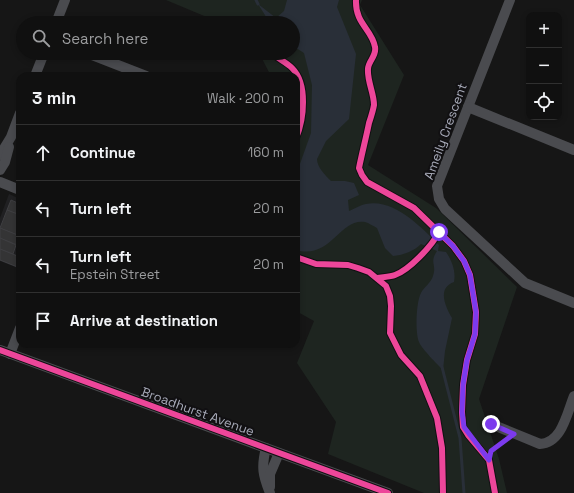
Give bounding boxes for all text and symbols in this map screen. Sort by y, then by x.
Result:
map controls [526,12,562,120]
button: + [526,12,562,48]
search box [16,16,300,60]
icon: search [30,27,52,49]
text: Search here [62,29,148,48]
button: − [526,48,562,84]
street label: Ameily Crescent [420,81,471,182]
button: locate [526,84,562,120]
text: 3 min [32,87,76,109]
text: Walk · 200 m [207,90,284,107]
icon: ahead [32,142,54,164]
text: Continue [70,143,136,162]
text: 160 m [248,144,284,161]
icon: left [32,198,54,220]
text: Turn left [70,199,132,218]
text: 20 m [253,200,284,217]
route start [430,223,448,241]
text: Turn left [70,247,132,266]
icon: left [32,254,54,276]
text: 20 m [253,256,284,273]
text: Epstein Street [70,266,160,283]
icon: arrive [32,310,54,332]
text: Arrive at destination [70,311,218,330]
street label: Broadhurst Avenue [139,383,257,440]
route end [482,415,500,433]

